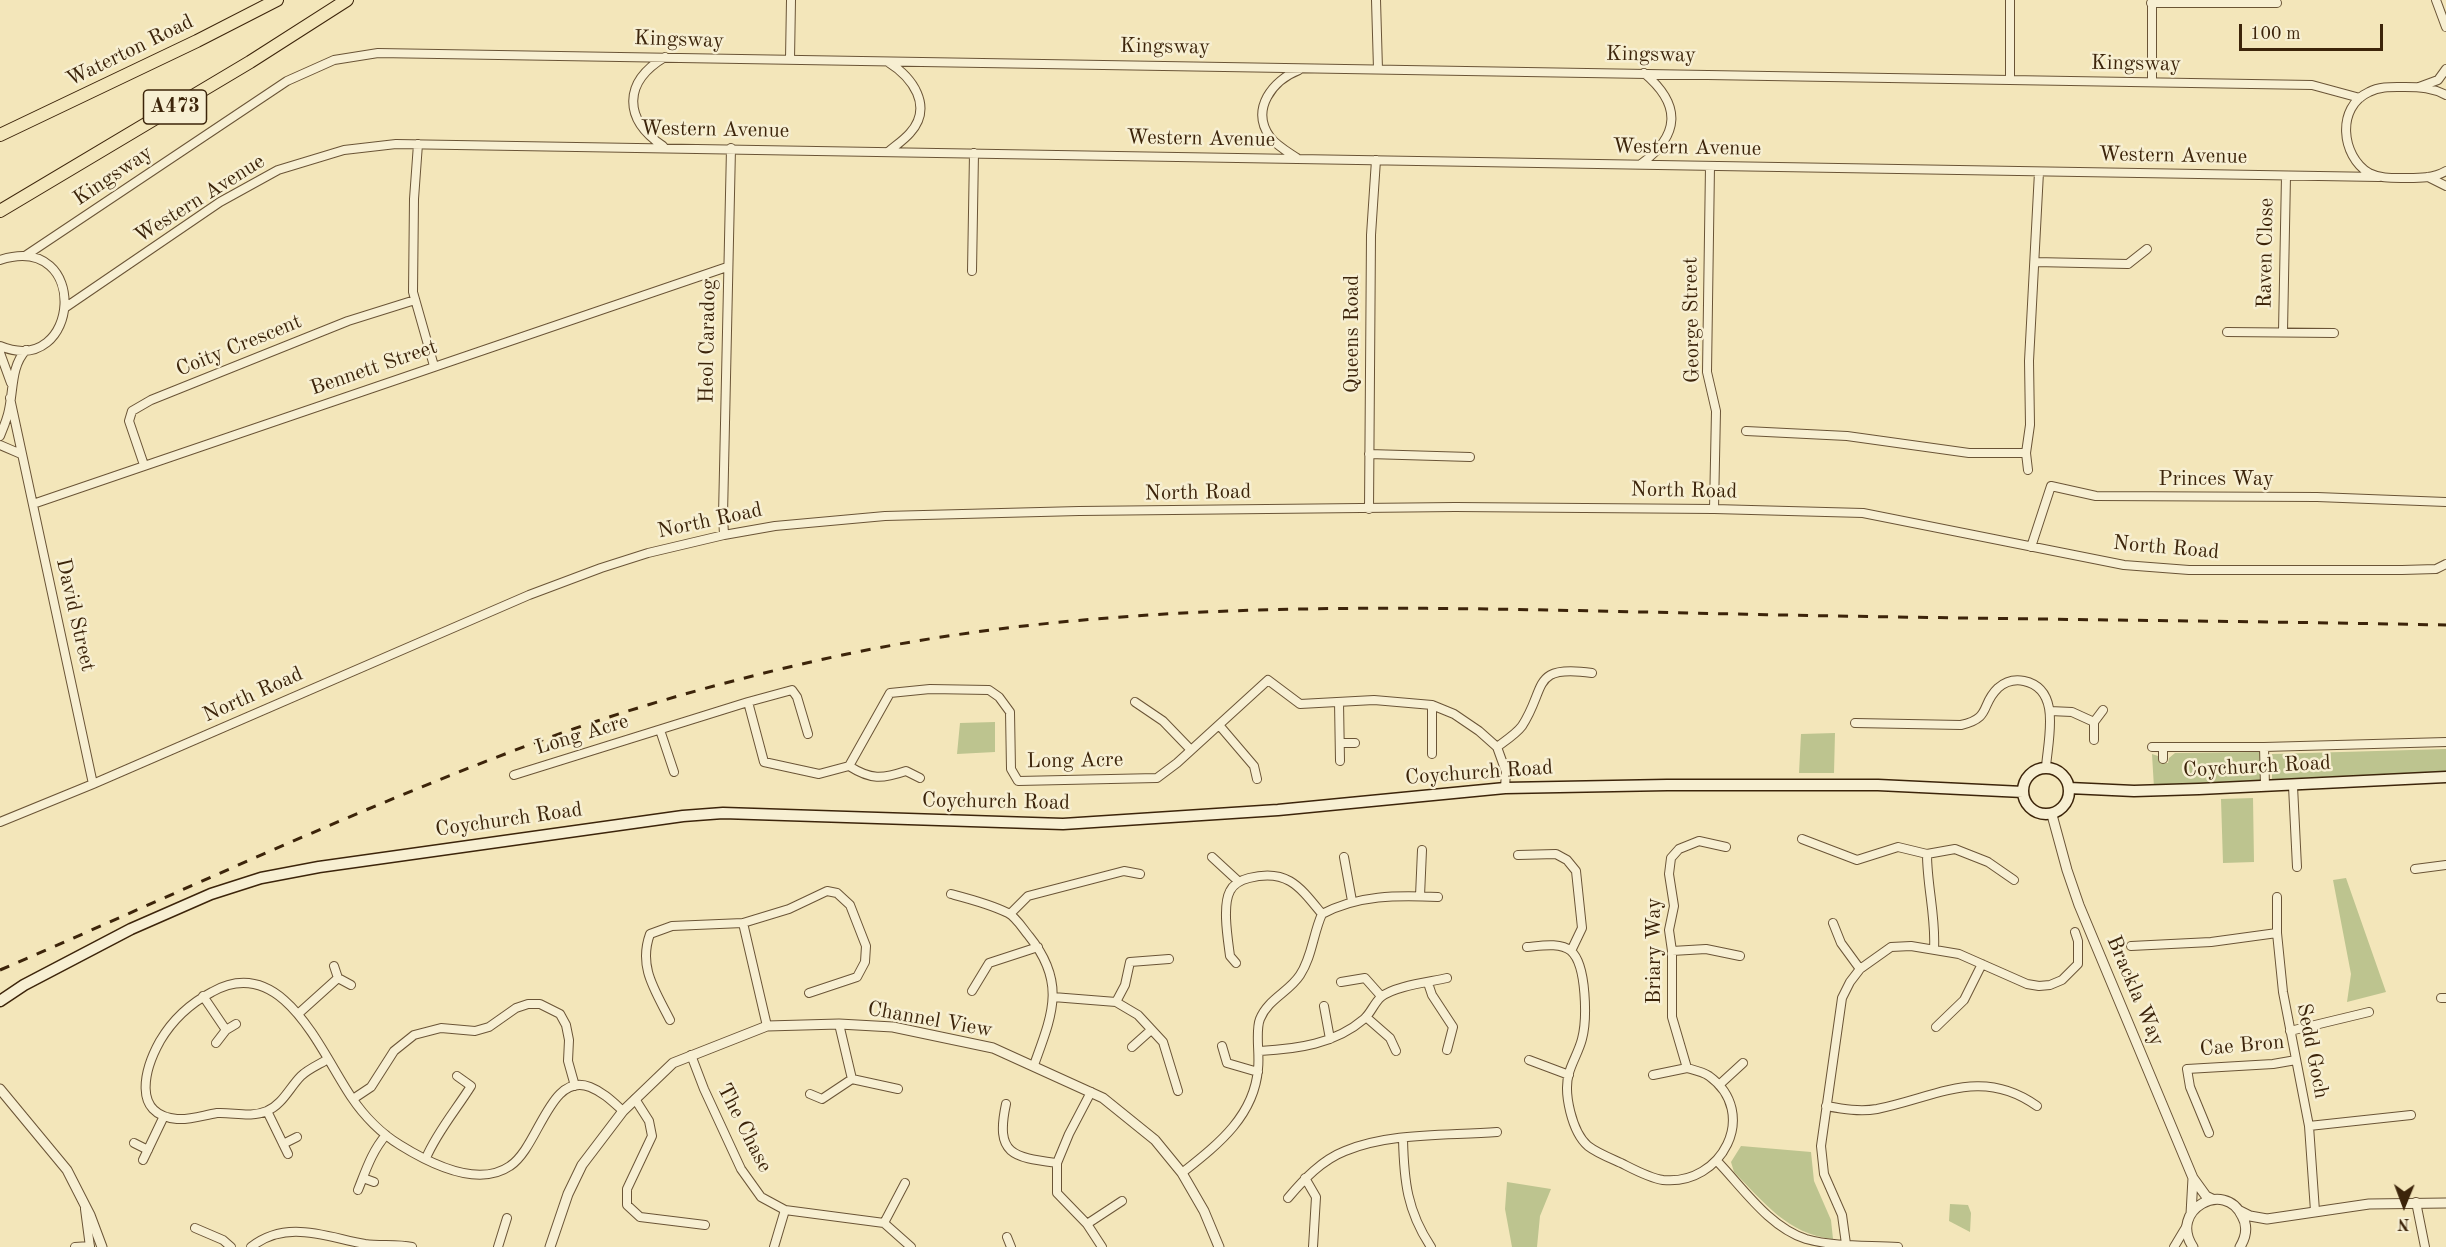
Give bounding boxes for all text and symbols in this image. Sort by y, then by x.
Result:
street label: Waterton Road [62,9,198,93]
scale bar [2242,12,2386,50]
text: 100 m [2250,25,2301,43]
street label: Kingsway [634,26,724,54]
street label: Kingsway [1120,34,1210,60]
street label: Kingsway [1606,42,1696,68]
street label: Kingsway [2091,51,2181,77]
road number: A473 [144,90,207,124]
street label: Western Avenue [640,116,790,144]
street label: Western Avenue [1126,125,1276,153]
street label: Western Avenue [1612,134,1762,162]
street label: Kingsway [69,140,157,212]
street label: Western Avenue [2098,142,2248,170]
street label: Western Avenue [130,149,270,249]
street label: Raven Close [2252,197,2280,309]
street label: George Street [1678,257,1706,383]
street label: Queens Road [1339,275,1365,393]
street label: Heol Caradog [694,279,722,403]
street label: Coity Crescent [172,309,306,383]
street label: Bennett Street [307,334,441,402]
street label: Princes Way [2158,466,2274,492]
street label: North Road [1630,477,1738,505]
street label: North Road [1144,479,1252,507]
street label: North Road [655,498,765,544]
street label: North Road [2112,531,2220,565]
street label: David Street [50,556,100,674]
street label: North Road [199,662,307,728]
street label: Long Acre [532,709,632,761]
street label: Long Acre [1027,748,1123,774]
street label: Coychurch Road [2182,751,2332,783]
street label: Coychurch Road [1404,755,1554,791]
street label: Coychurch Road [922,788,1070,816]
street label: Coychurch Road [434,797,584,843]
street label: Briary Way [1641,898,1667,1004]
street label: Brackla Way [2100,932,2170,1050]
street label: Channel View [865,997,995,1043]
street label: Sedd Goch [2290,1001,2334,1101]
street label: Cae Bron [2199,1030,2285,1062]
street label: The Chase [711,1079,777,1177]
north arrow [2374,1175,2434,1235]
text: N [2397,1215,2410,1231]

